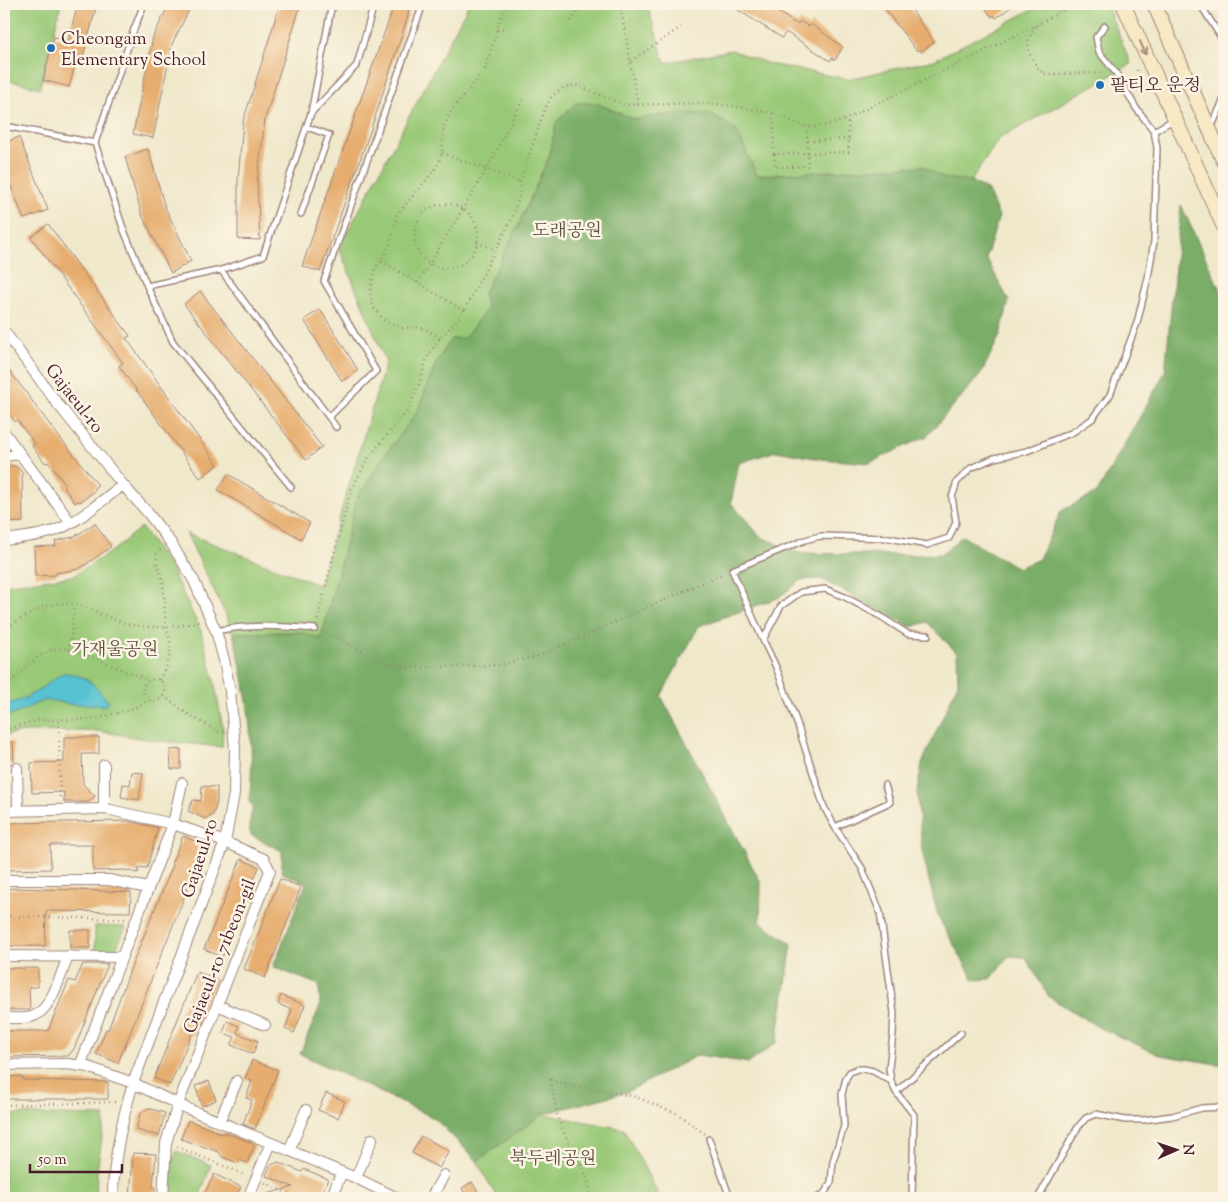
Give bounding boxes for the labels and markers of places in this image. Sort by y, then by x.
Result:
place label: Cheongam Elementary School [61,27,206,74]
marker: Cheongam Elementary School [45,42,57,54]
place label: 팥티오 운정 [1110,74,1201,100]
marker: 팥티오 운정 [1094,79,1106,91]

